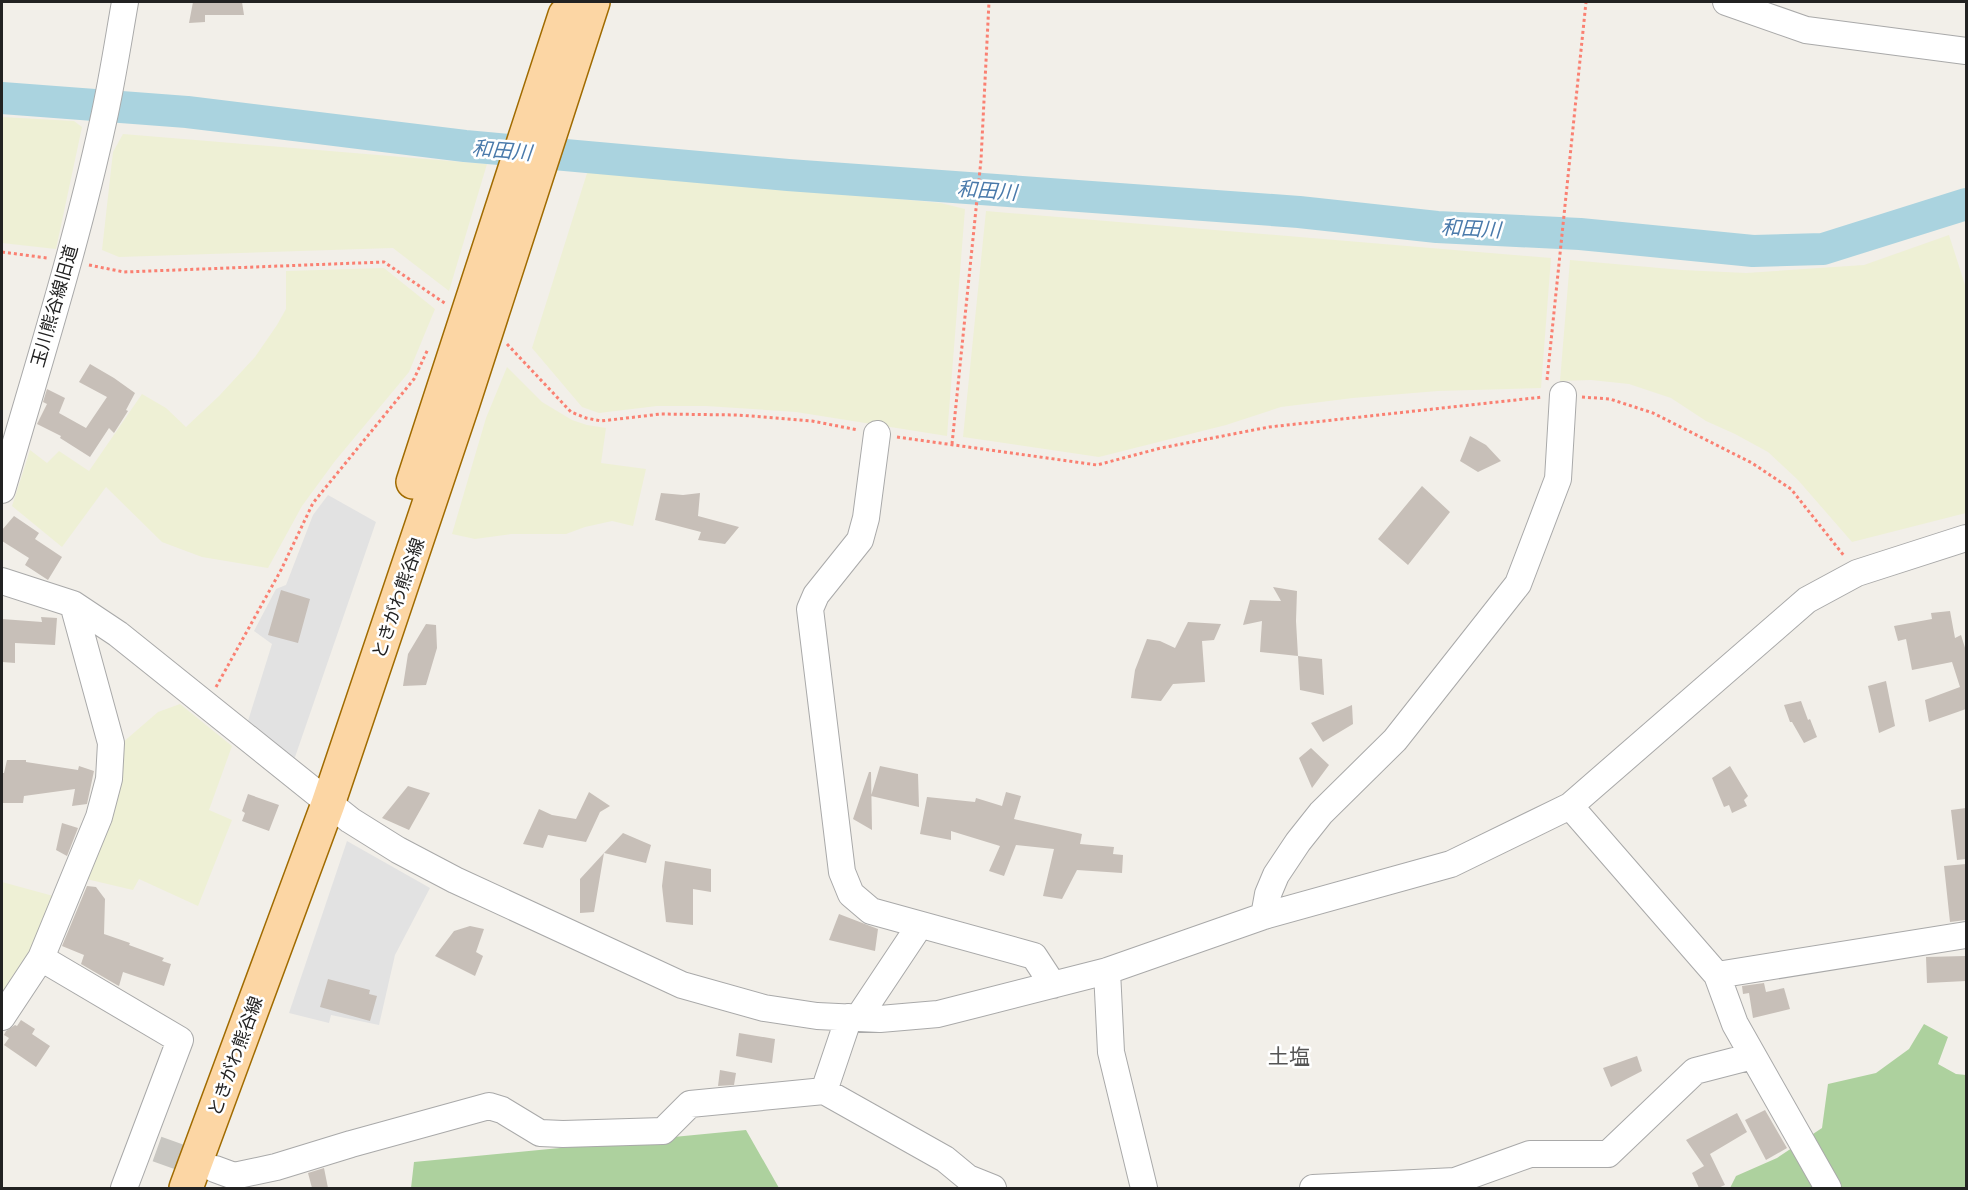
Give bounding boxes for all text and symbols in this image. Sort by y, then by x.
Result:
water label: 和田川 [471,136,535,164]
water label: 和田川 [956,176,1020,204]
water label: 和田川 [1440,215,1504,241]
street label: 玉川熊谷線旧道 [27,243,81,369]
street label: ときがわ熊谷線 [368,535,428,661]
street label: ときがわ熊谷線 [204,993,266,1119]
district label: 土塩 [1268,1044,1310,1068]

